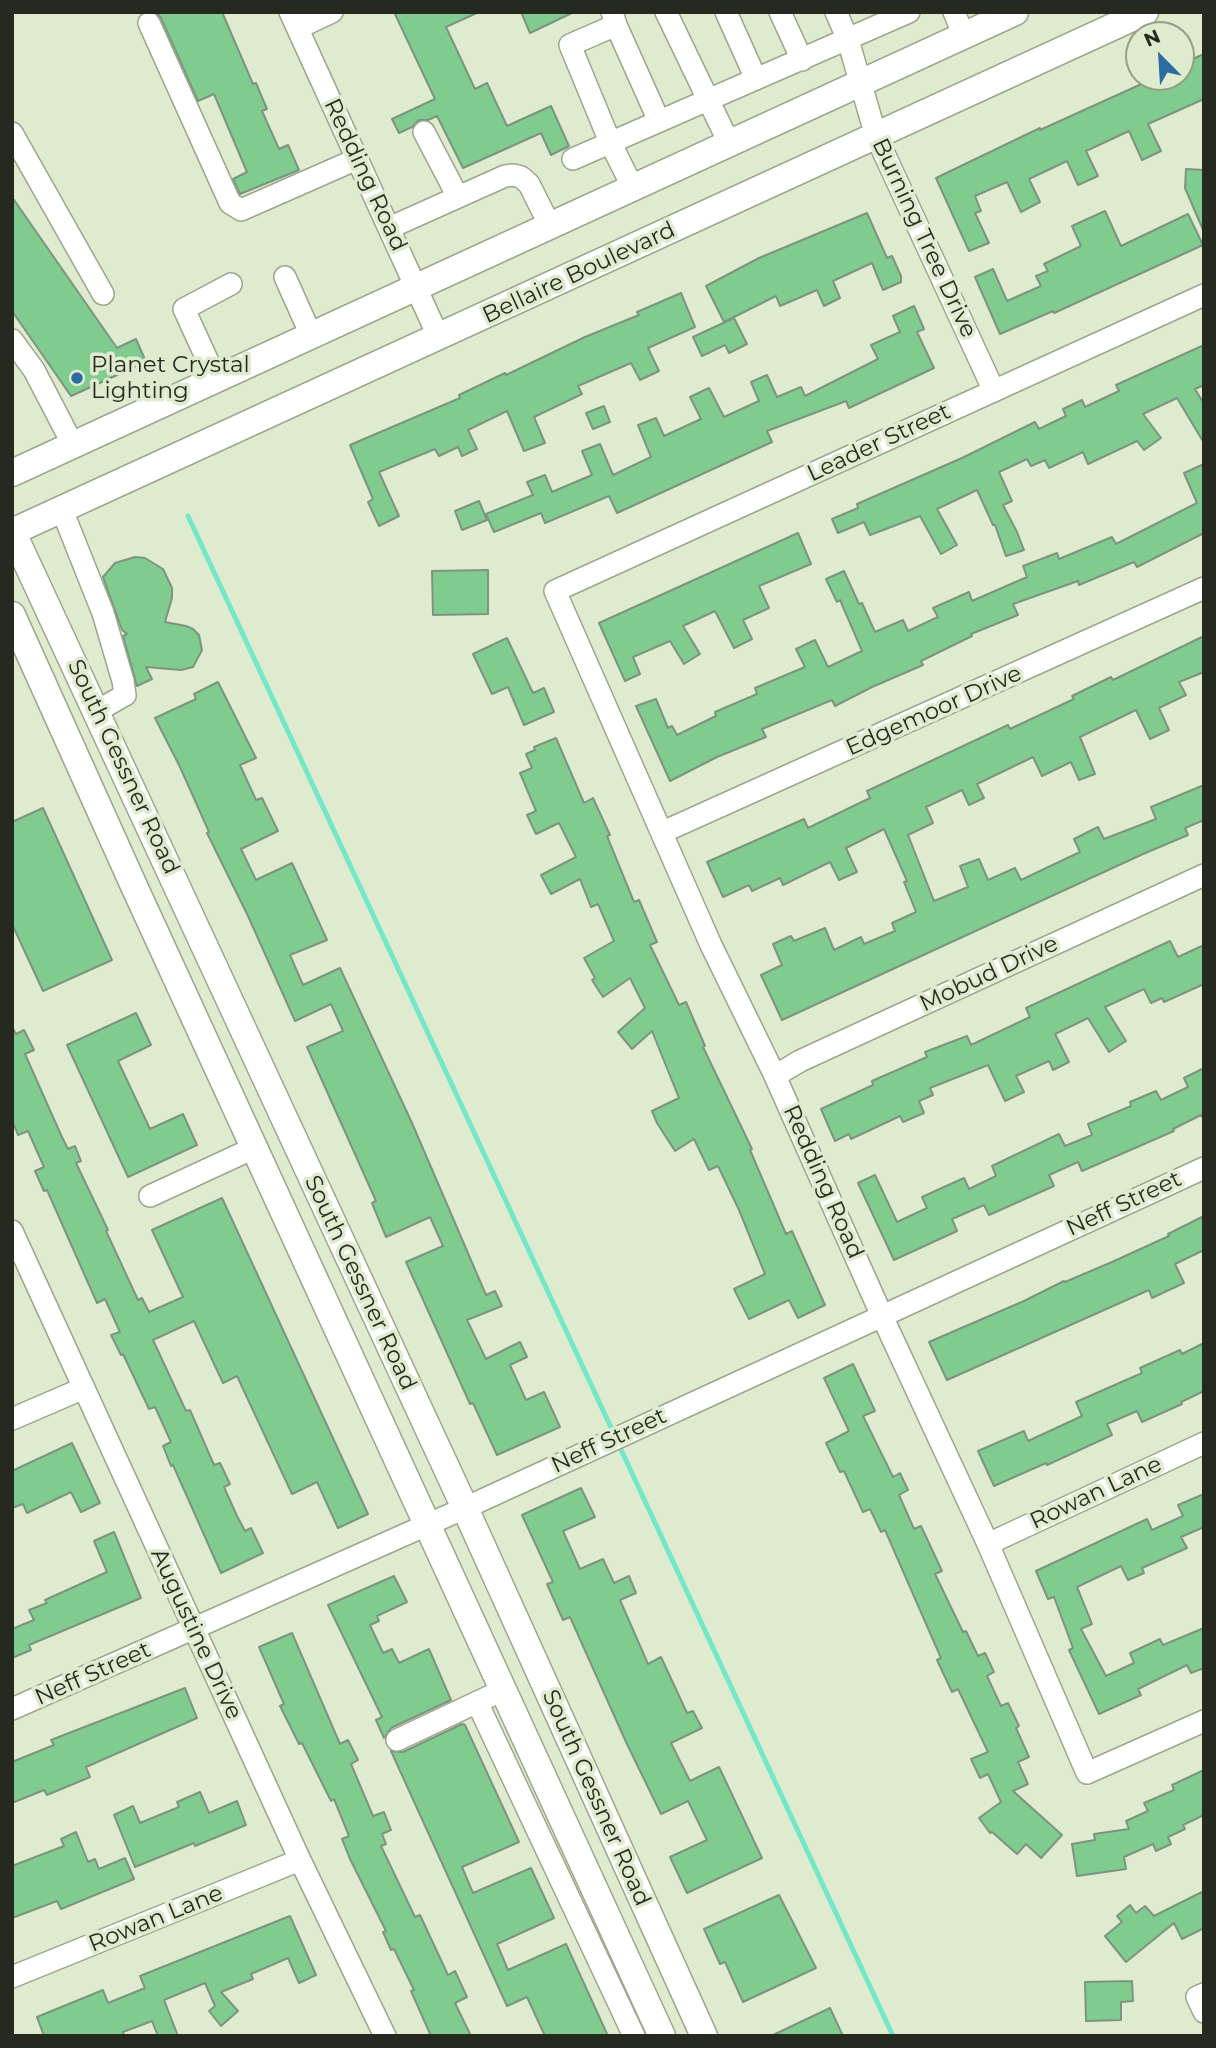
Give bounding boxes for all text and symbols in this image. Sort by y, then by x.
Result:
north arrow [1125,21,1195,91]
text: N [1140,25,1164,52]
street label: Redding Road [318,94,412,256]
street label: Burning Tree Drive [866,134,982,342]
street label: Bellaire Boulevard [478,216,680,330]
place label: Planet Crystal Lighting [91,351,250,405]
marker: Planet Crystal Lighting [69,370,85,386]
street label: Leader Street [803,398,955,488]
street label: South Gessner Road [61,655,185,879]
street label: Edgemoor Drive [842,660,1026,762]
street label: Mobud Drive [916,930,1062,1018]
street label: Redding Road [777,1101,869,1263]
street label: Neff Street [1062,1165,1186,1243]
street label: South Gessner Road [298,1171,422,1395]
street label: Neff Street [547,1402,671,1480]
street label: Rowan Lane [1026,1450,1166,1536]
street label: Augustine Drive [144,1544,248,1724]
street label: Neff Street [31,1636,155,1712]
street label: South Gessner Road [536,1686,656,1910]
street label: Rowan Lane [85,1880,227,1958]

